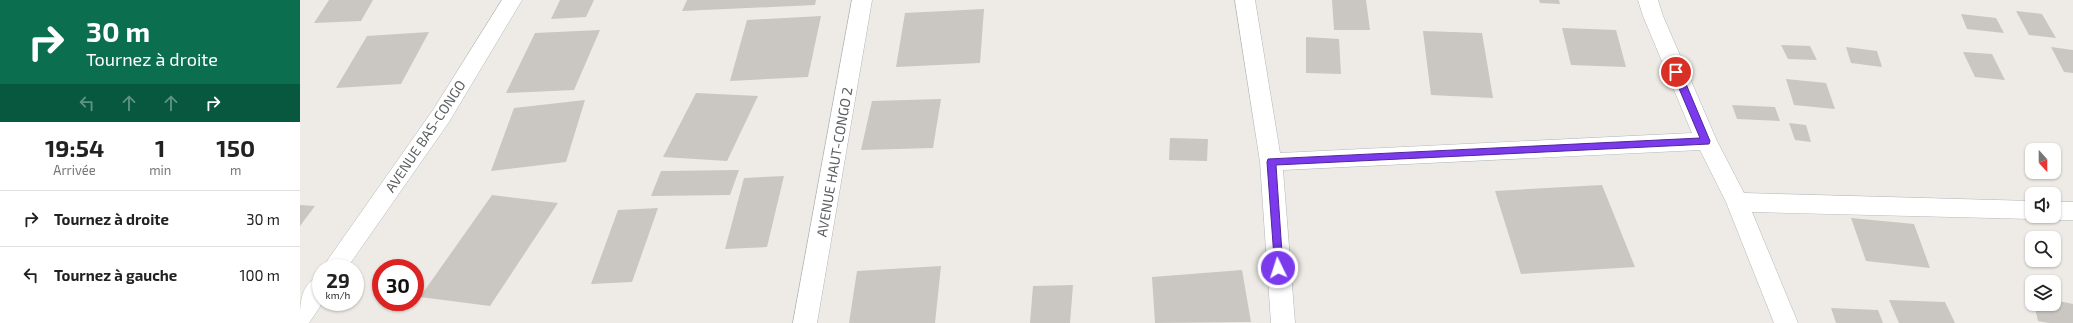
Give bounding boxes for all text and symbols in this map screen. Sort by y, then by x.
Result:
text: 30 m [86,14,150,48]
icon: right [20,16,72,68]
text: Tournez à droite [86,48,218,70]
pin [1659,55,1693,89]
icon: arrive [1665,61,1687,83]
street label: AVENUE BAS-CONGO [381,77,469,195]
street label: AVENUE HAUT-CONGO 2 [812,86,856,238]
icon: left [76,92,98,114]
icon: ahead [118,92,140,114]
icon: ahead [160,92,182,114]
icon: right [202,92,224,114]
text: 19:54 [45,133,104,162]
text: 1 [155,133,165,162]
text: 150 [216,133,255,162]
north arrow [2025,143,2061,179]
map controls [2025,143,2061,311]
text: Arrivée [53,162,96,178]
text: min [149,162,171,178]
text: m [230,162,241,178]
button: sound [2025,187,2061,223]
icon: right [20,208,42,230]
text: Tournez à droite [54,210,169,228]
text: 30 m [246,210,280,228]
button: search [2025,231,2061,267]
position arrow [1257,247,1299,289]
speed limit sign: 30 [372,259,424,311]
icon: left [20,264,42,286]
text: Tournez à gauche [54,266,177,284]
text: 100 m [239,266,280,284]
text: 29 [326,268,350,292]
button: layers [2025,275,2061,311]
text: km/h [326,289,350,301]

